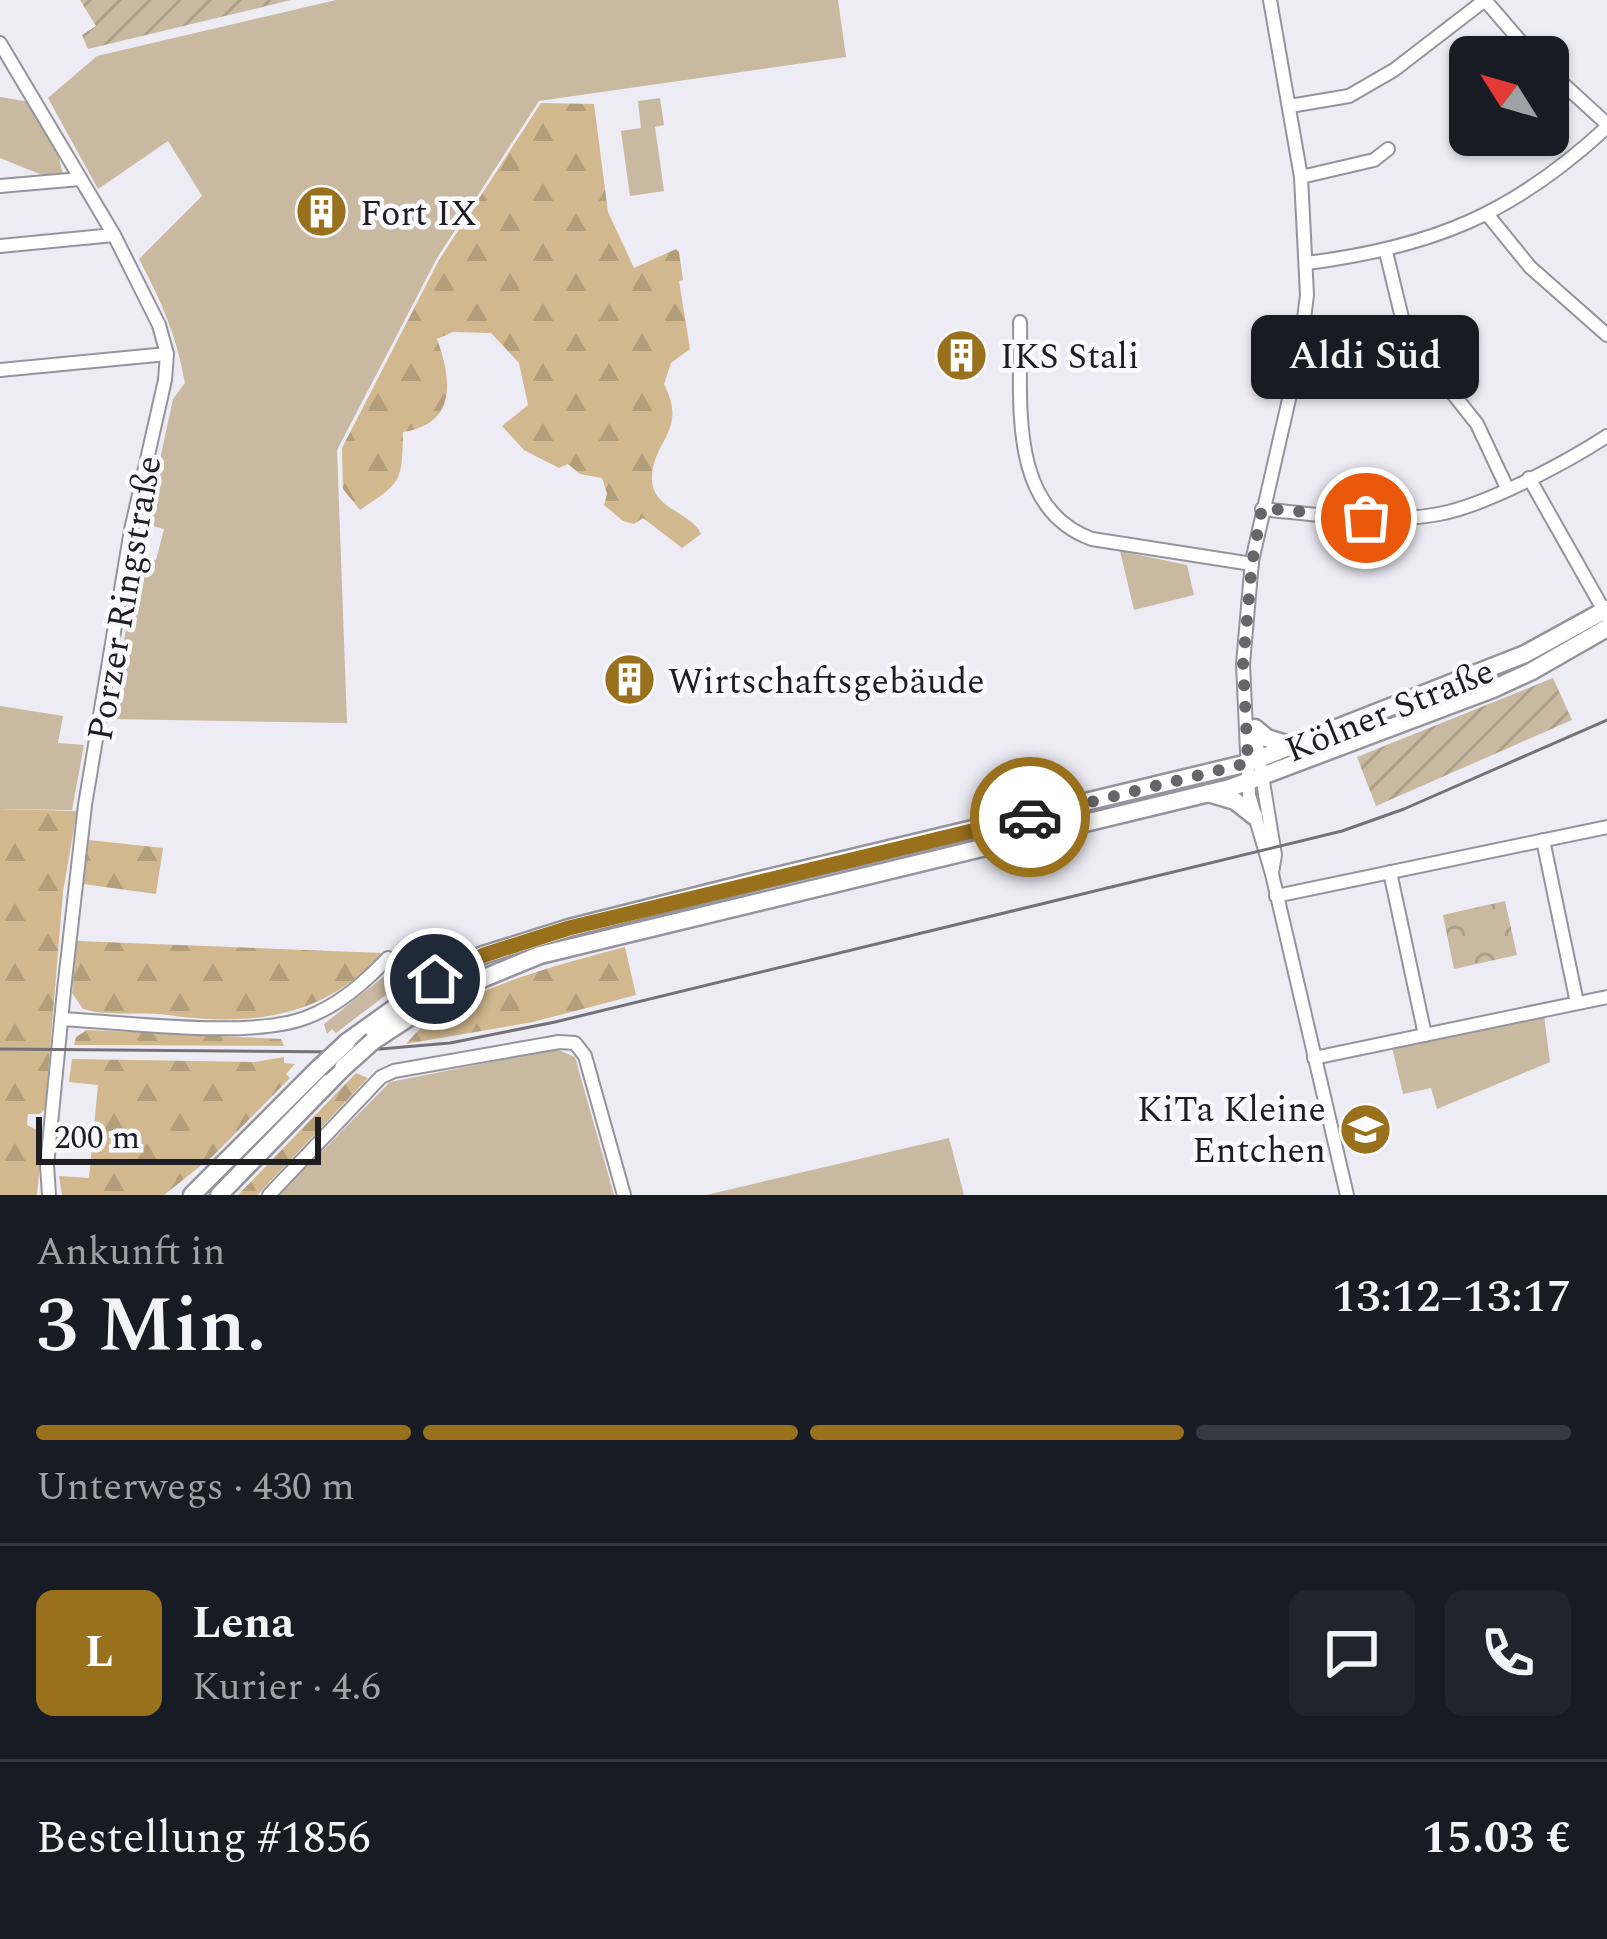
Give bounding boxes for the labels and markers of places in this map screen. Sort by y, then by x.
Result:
building icon: Fort IX [293,184,349,240]
place label: Fort IX [360,187,477,242]
callout: Aldi Süd [1252,314,1480,398]
building icon: IKS Stali [933,327,989,383]
place label: IKS Stali [1000,330,1139,385]
pin [1315,467,1417,569]
building icon: Wirtschaftsgebäude [601,652,657,708]
place label: Wirtschaftsgebäude [668,655,985,710]
pin [384,928,486,1030]
place label: KiTa Kleine Entchen [1137,1083,1326,1179]
school or university icon: KiTa Kleine Entchen [1337,1101,1393,1157]

